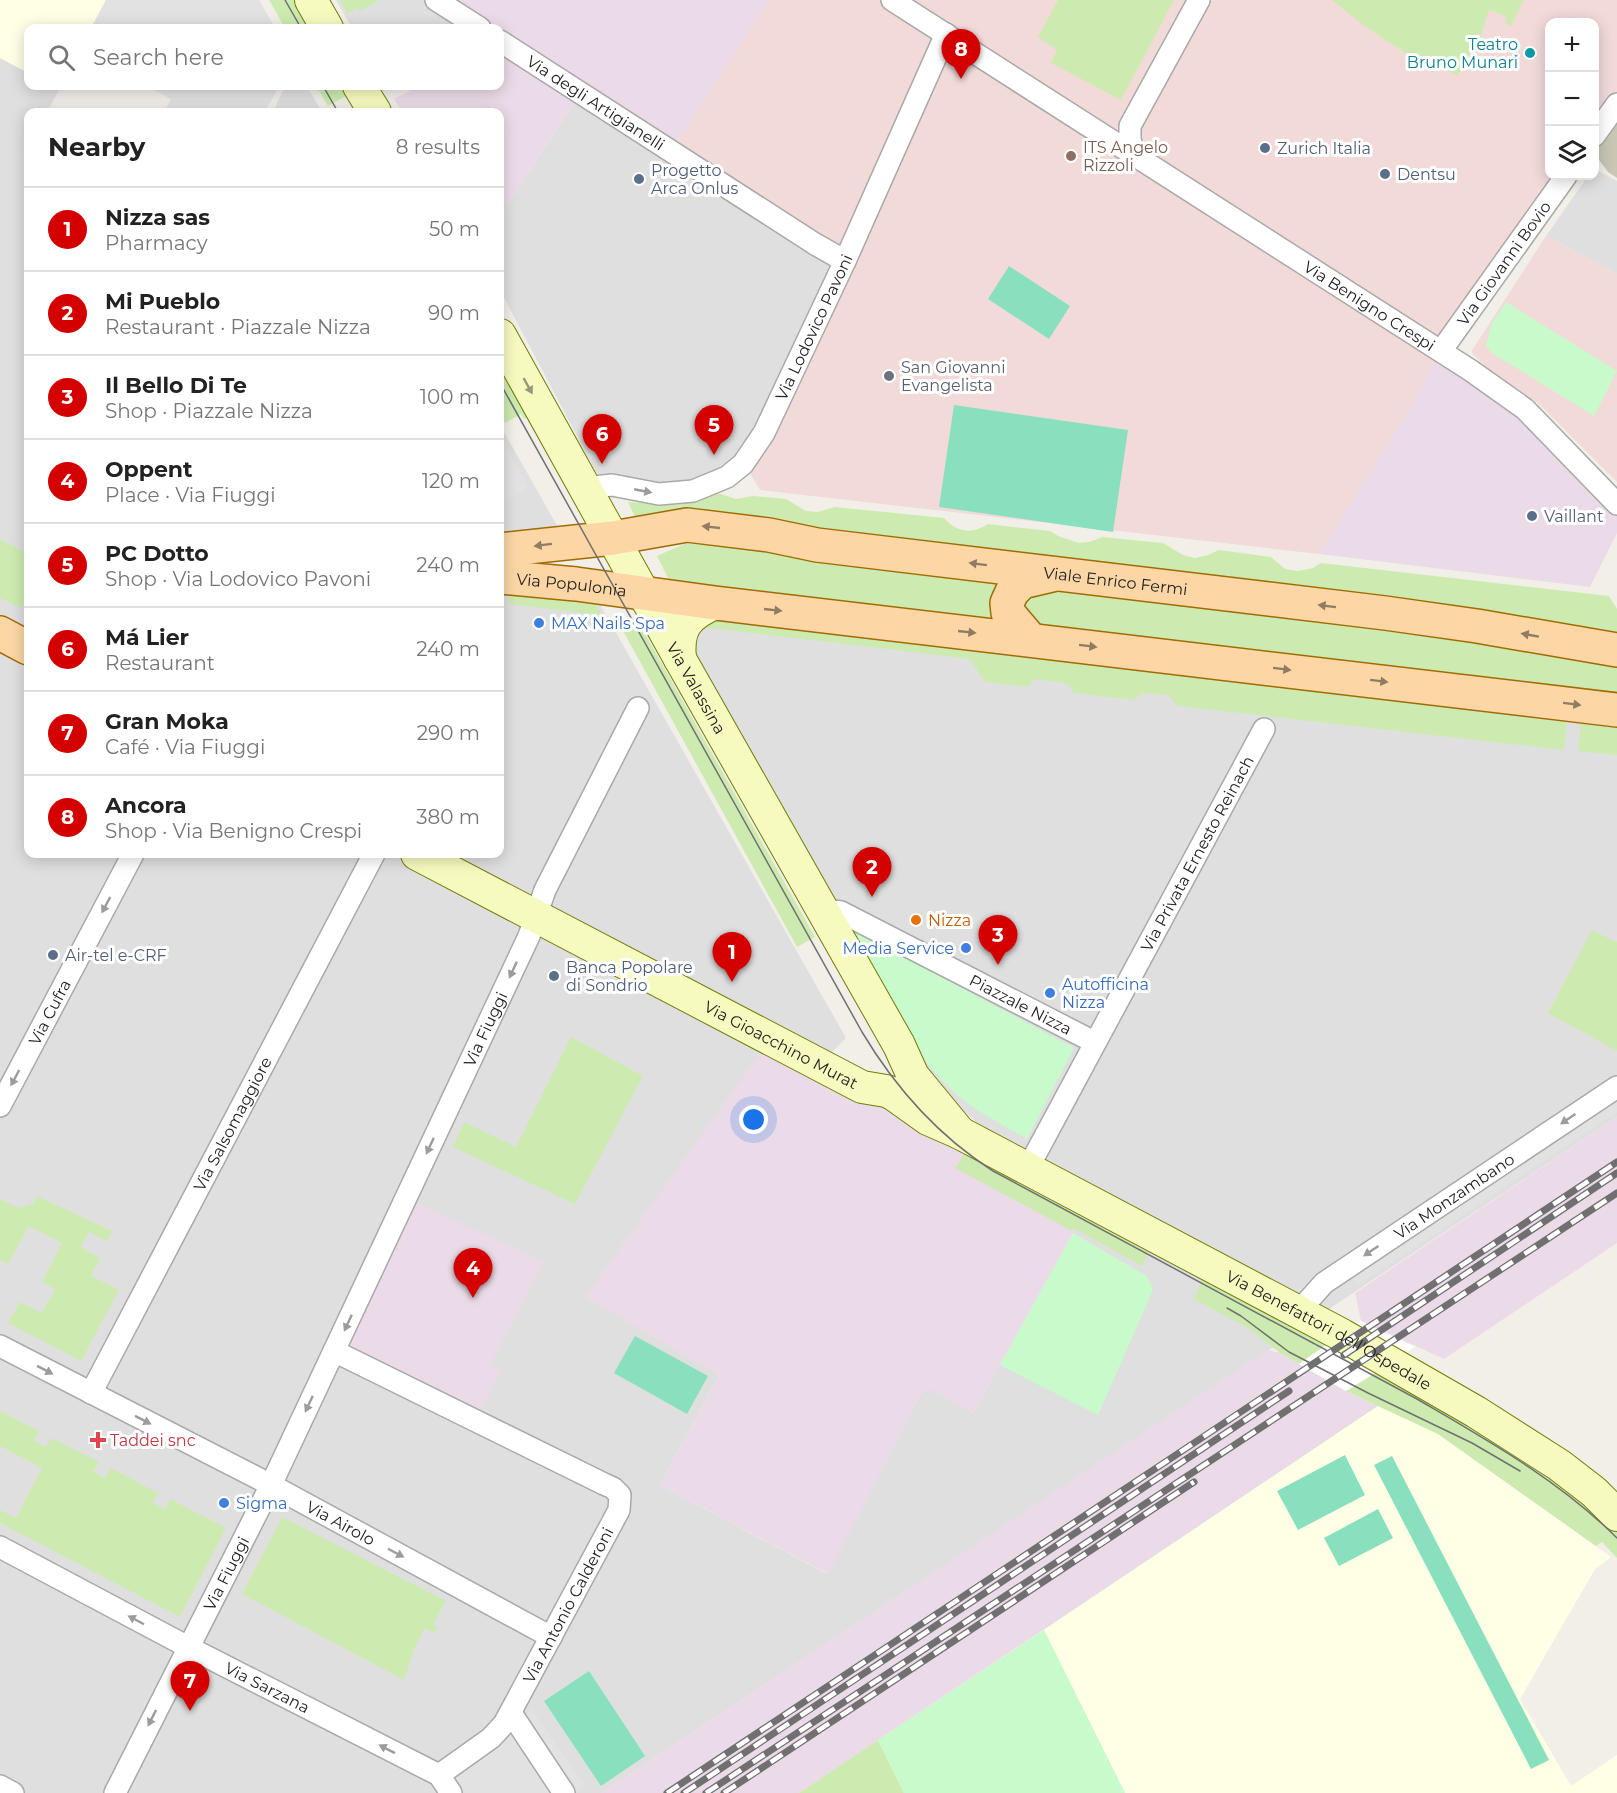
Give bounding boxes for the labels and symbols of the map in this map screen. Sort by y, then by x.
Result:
pin: 8 [942,29,980,79]
place label: Teatro Bruno Munari [1407,35,1518,72]
marker: Teatro Bruno Munari [1523,46,1537,60]
street label: Via degli Artigianelli [523,52,668,155]
place label: ITS Angelo Rizzoli [1083,138,1168,175]
place label: Zurich Italia [1277,139,1371,158]
marker: Zurich Italia [1258,141,1272,155]
marker: ITS Angelo Rizzoli [1064,149,1078,163]
place label: Progetto Arca Onlus [651,161,739,198]
place label: Dentsu [1397,165,1456,184]
marker: Dentsu [1378,167,1392,181]
marker: Progetto Arca Onlus [632,172,646,186]
street label: Via Giovanni Bovio [1453,198,1555,329]
street label: Via Lodovico Pavoni [772,251,857,403]
street label: Via Benigno Crespi [1300,257,1438,355]
place label: San Giovanni Evangelista [901,358,1006,395]
marker: San Giovanni Evangelista [882,369,896,383]
one-way arrow [523,377,533,394]
pin: 5 [694,406,734,455]
pin: 6 [582,414,622,464]
one-way arrow [633,487,652,496]
place label: Vaillant [1544,507,1604,526]
marker: Vaillant [1525,509,1539,523]
one-way arrow [702,523,721,532]
one-way arrow [534,541,553,550]
one-way arrow [968,560,987,569]
street label: Viale Enrico Fermi [1042,563,1189,599]
street label: Via Populonia [516,570,628,601]
one-way arrow [1317,602,1336,611]
one-way arrow [763,605,782,615]
place label: MAX Nails Spa [551,614,665,633]
marker: MAX Nails Spa [532,616,546,630]
one-way arrow [957,627,976,637]
one-way arrow [1520,630,1539,639]
street label: Via Valassina [663,639,730,738]
one-way arrow [1079,641,1098,651]
one-way arrow [1273,665,1292,674]
one-way arrow [1369,676,1388,686]
one-way arrow [1563,700,1582,709]
street label: Via Privata Ernesto Reinach [1137,753,1258,955]
pin: 2 [852,848,892,897]
one-way arrow [101,897,111,914]
place label: Nizza [928,911,971,930]
marker: Nizza [909,913,923,927]
pin: 3 [978,916,1018,965]
pin: 1 [712,932,752,982]
place label: Media Service [843,939,954,958]
marker: Media Service [959,941,973,955]
place label: Air-tel e-CRF [65,946,167,965]
marker: Air-tel e-CRF [46,948,60,962]
place label: Banca Popolare di Sondrio [566,958,693,995]
one-way arrow [508,961,517,978]
marker: Banca Popolare di Sondrio [547,969,561,983]
street label: Piazzale Nizza [966,971,1075,1039]
place label: Autofficina Nizza [1062,975,1149,1012]
street label: Via Cufra [25,977,75,1048]
marker: Autofficina Nizza [1043,986,1057,1000]
street label: Via Fiuggi [460,989,511,1070]
street label: Via Gioacchino Murat [701,997,861,1093]
street label: Via Salsomaggiore [190,1054,276,1194]
one-way arrow [10,1069,20,1086]
your location [739,1105,768,1134]
one-way arrow [1560,1114,1577,1125]
one-way arrow [426,1138,435,1155]
street label: Via Monzambano [1391,1149,1518,1243]
one-way arrow [1364,1245,1380,1257]
pin: 4 [454,1248,492,1298]
street label: Via Benefattori dell'Ospedale [1223,1266,1435,1394]
one-way arrow [342,1314,352,1332]
one-way arrow [37,1365,54,1374]
one-way arrow [305,1396,314,1413]
one-way arrow [134,1415,151,1425]
place label: Taddei snc [110,1431,196,1450]
marker: Taddei snc [91,1433,105,1447]
place label: Sigma [236,1494,288,1513]
marker: Sigma [217,1496,231,1510]
street label: Via Airolo [303,1497,378,1550]
street label: Via Antonio Calderoni [519,1524,618,1686]
street label: Via Fiuggi [200,1534,253,1614]
one-way arrow [388,1548,405,1558]
one-way arrow [127,1615,144,1625]
street label: Via Sarzana [222,1658,313,1717]
pin: 7 [170,1662,210,1711]
one-way arrow [147,1710,157,1727]
one-way arrow [378,1744,396,1754]

